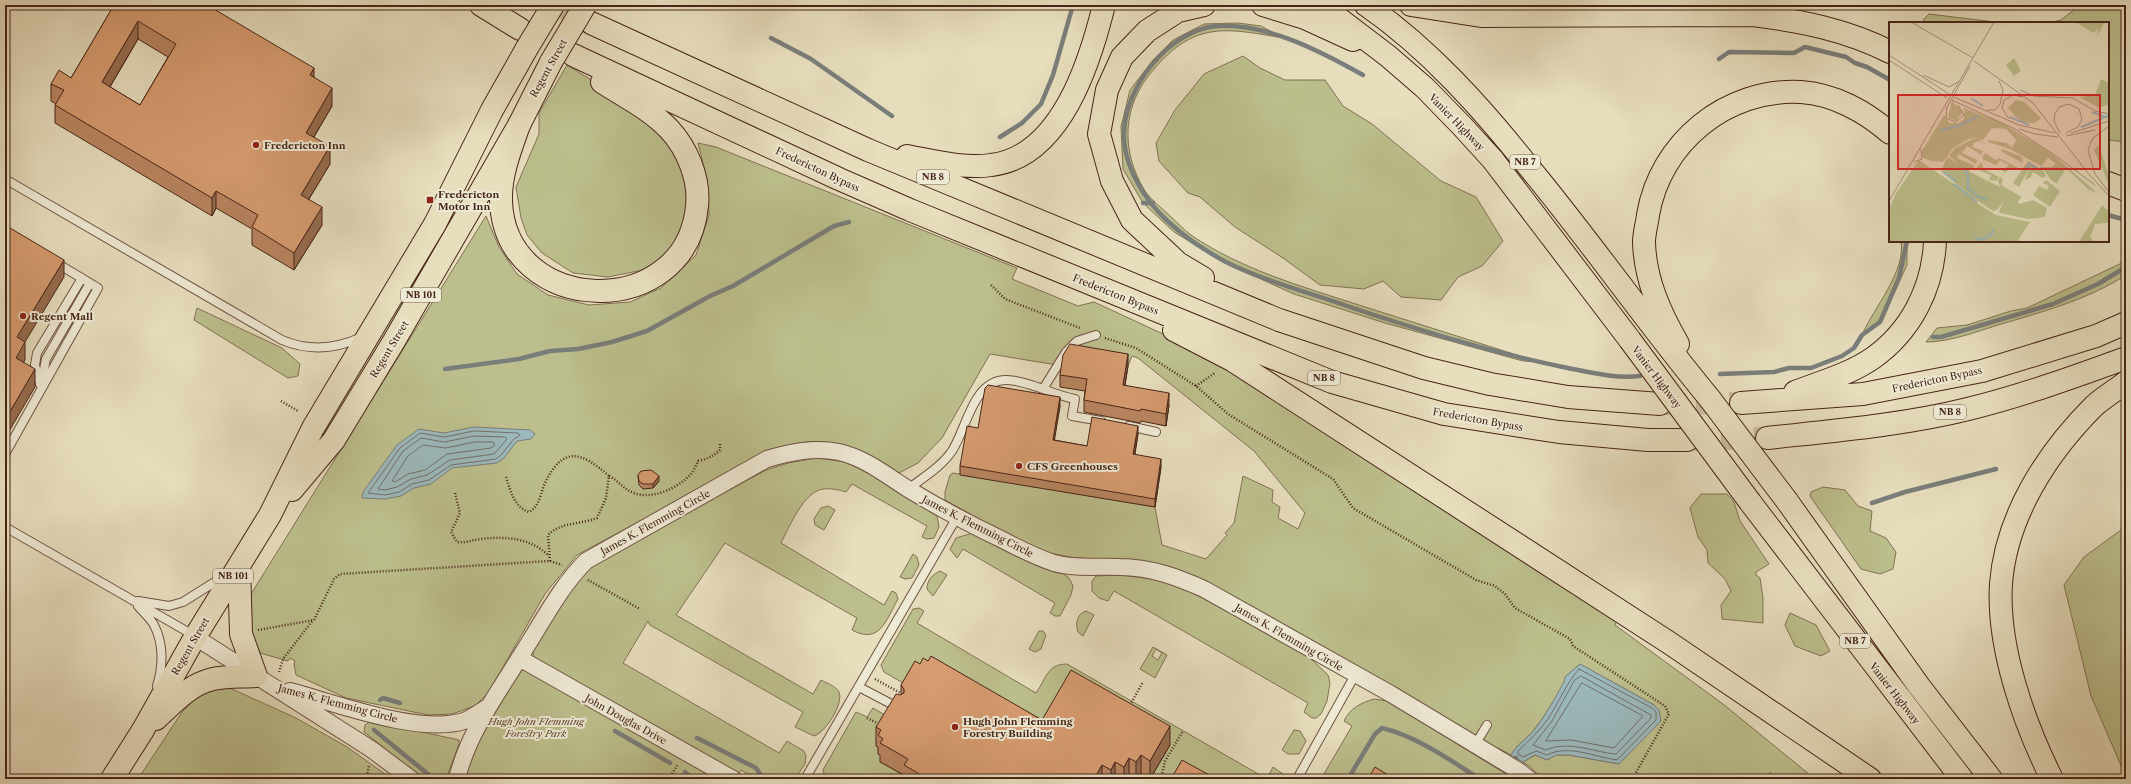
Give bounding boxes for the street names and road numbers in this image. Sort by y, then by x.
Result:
street label: Regent Street [527,36,570,100]
street label: Vanier Highway [1425,90,1488,154]
street label: Fredericton Bypass [774,144,862,195]
road number: NB 7 [1510,155,1540,169]
road number: NB 8 [917,170,949,184]
street label: Fredericton Bypass [1071,271,1161,318]
road number: NB 101 [401,288,441,302]
street label: Regent Street [367,318,412,380]
street label: Vanier Highway [1628,343,1685,411]
street label: Fredericton Bypass [1891,364,1983,395]
road number: NB 8 [1308,371,1340,385]
street label: Fredericton Bypass [1432,405,1524,434]
road number: NB 8 [1934,405,1966,419]
street label: James K. Flemming Circle [596,487,713,559]
street label: James K. Flemming Circle [918,492,1036,560]
road number: NB 101 [213,569,253,583]
street label: James K. Flemming Circle [1230,600,1346,674]
street label: Regent Street [169,615,212,677]
road number: NB 7 [1840,634,1870,648]
street label: Vanier Highway [1866,659,1923,727]
street label: James K. Flemming Circle [275,681,399,726]
street label: John Douglas Drive [581,691,669,748]

